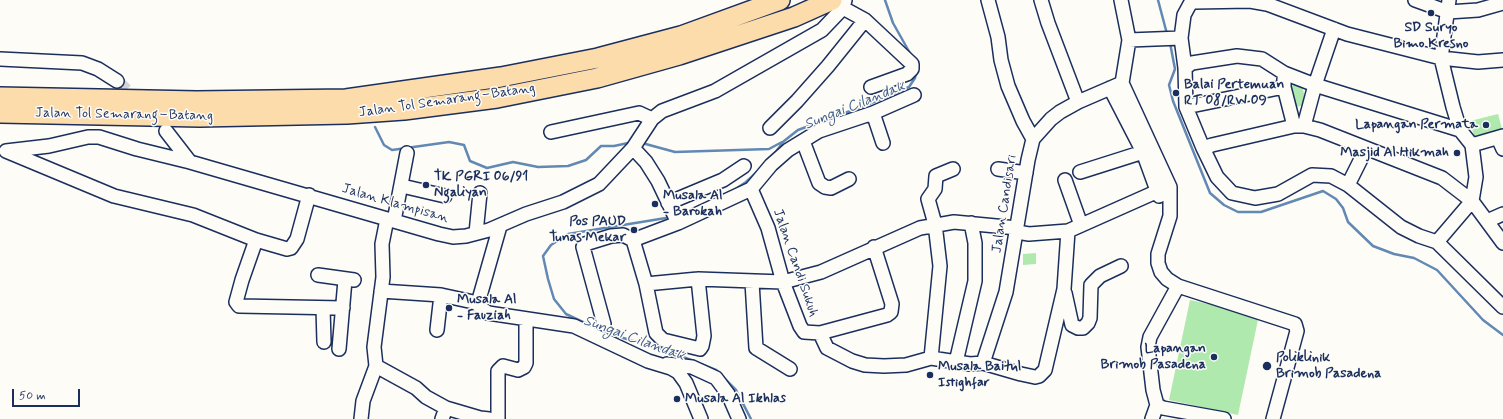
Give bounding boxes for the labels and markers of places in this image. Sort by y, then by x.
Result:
marker: SD Suryo Bimo Kresno [1426,8,1436,18]
place label: SD Suryo Bimo Kresno [1393,20,1469,52]
place label: Balai Pertemuan RT 08/RW 09 [1184,77,1284,110]
marker: Balai Pertemuan RT 08/RW 09 [1171,88,1181,98]
place label: Lapangan Permata [1355,117,1478,133]
marker: Lapangan Permata [1481,120,1491,130]
place label: Masjid Al Hikmah [1340,145,1449,161]
marker: Masjid Al Hikmah [1452,148,1462,158]
place label: TK PGRI 06/91 Ngaliyan [434,169,528,202]
marker: TK PGRI 06/91 Ngaliyan [421,180,431,190]
place label: Musala Al - Barokah [663,188,723,220]
marker: Musala Al - Barokah [650,199,660,209]
place label: Pos PAUD Tunas Mekar [549,214,626,246]
marker: Pos PAUD Tunas Mekar [629,225,639,235]
place label: Musala Al - Fauziah [457,292,517,324]
marker: Musala Al - Fauziah [444,303,454,313]
place label: Lapangan Brimob Pasadena [1101,341,1206,374]
place label: Poliklinik Brimob Pasadena [1276,350,1381,382]
marker: Lapangan Brimob Pasadena [1209,352,1219,362]
place label: Musala Baitul Istighfar [938,359,1021,392]
marker: Poliklinik Brimob Pasadena [1261,360,1273,372]
marker: Musala Baitul Istighfar [925,370,935,380]
place label: Musala Al Ikhlas [685,391,786,407]
marker: Musala Al Ikhlas [672,394,682,404]

